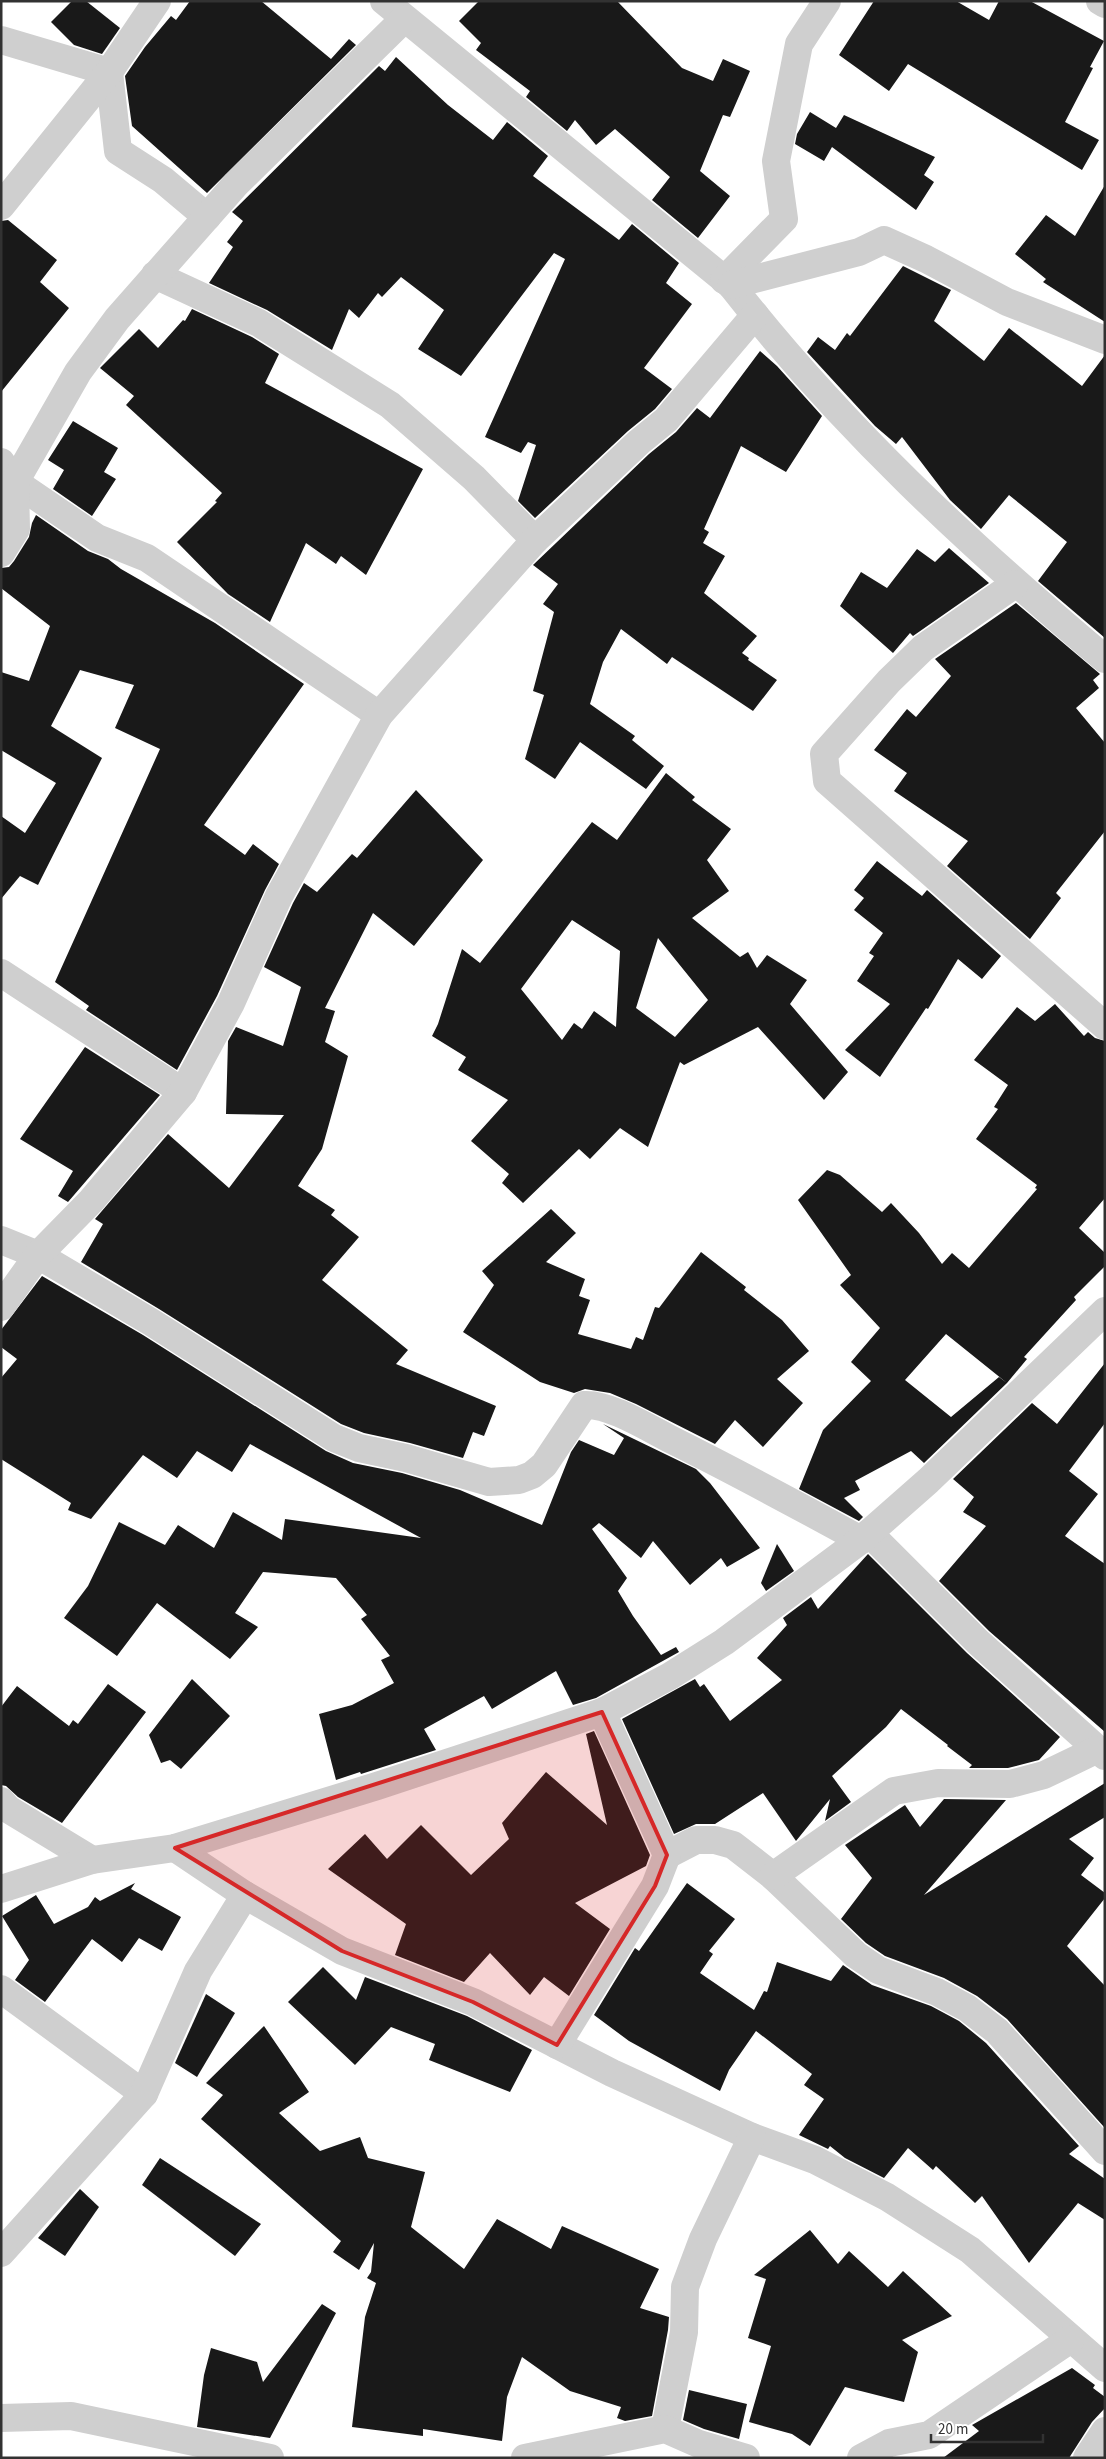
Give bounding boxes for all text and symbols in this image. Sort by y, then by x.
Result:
scale bar [931,2412,1044,2444]
text: 20 m [938,2419,968,2440]

